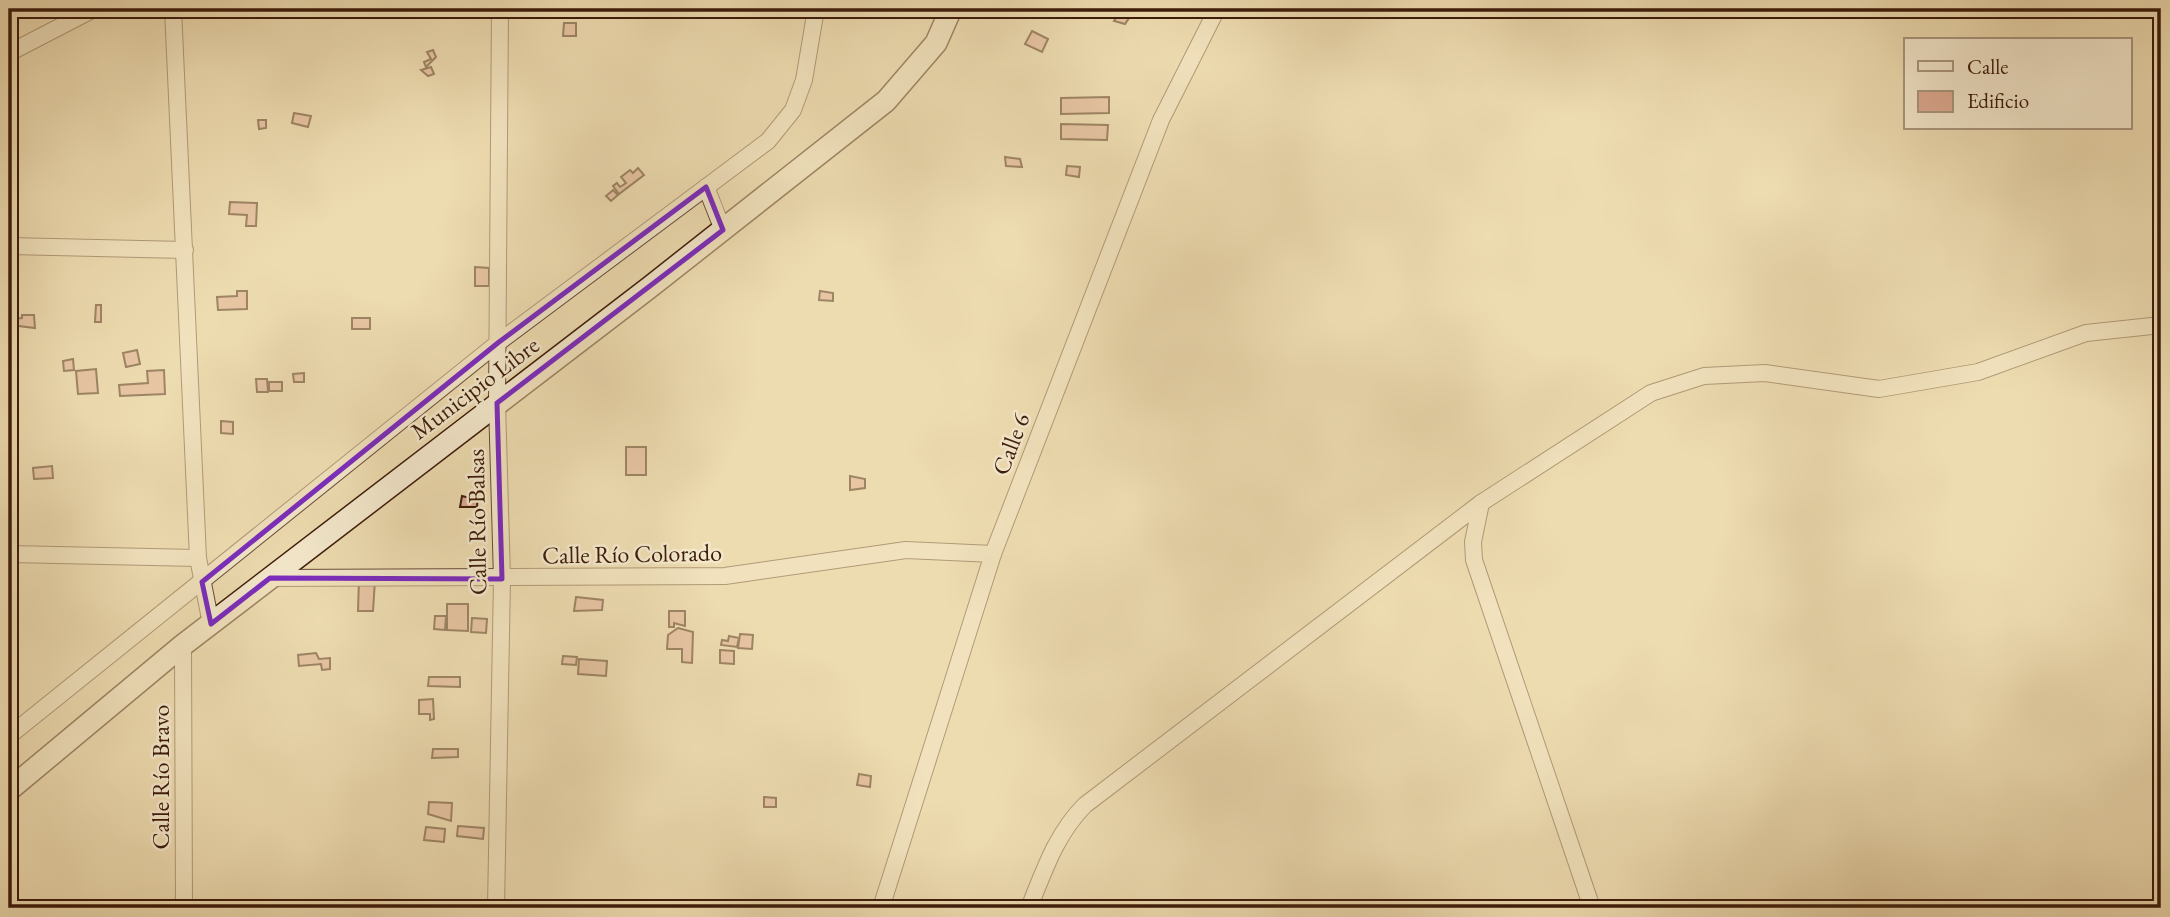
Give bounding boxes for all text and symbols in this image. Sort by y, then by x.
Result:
legend [1904,38,2132,130]
text: Calle [1967,53,2009,80]
text: Edificio [1967,87,2029,114]
street label: Municipio Libre [404,329,545,446]
street label: Calle 6 [985,408,1036,479]
street label: Calle Río Balsas [460,449,493,596]
street label: Calle Río Colorado [542,536,722,571]
street label: Calle Río Bravo [145,704,176,849]

